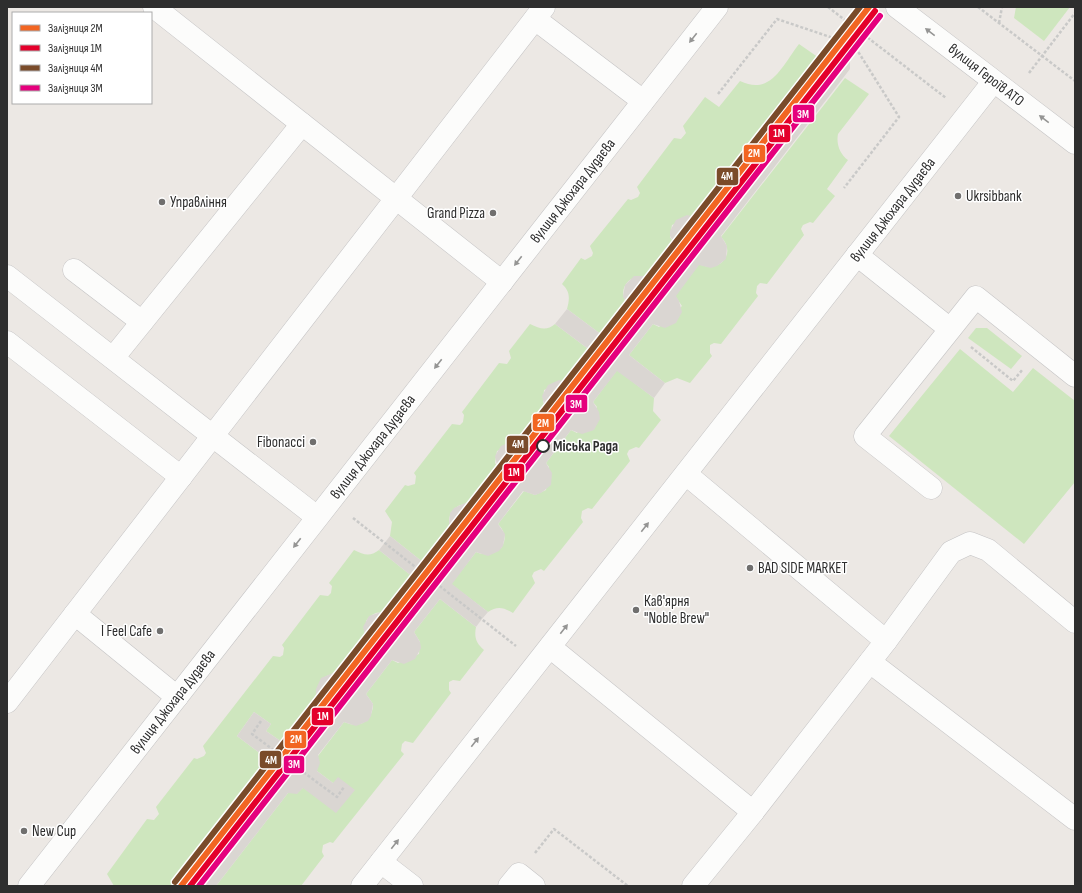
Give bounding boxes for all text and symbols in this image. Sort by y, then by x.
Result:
legend [12,12,152,104]
text: Залізниця 2М [48,21,103,36]
one-way arrow [924,27,935,36]
one-way arrow [688,32,697,43]
street label: вулиця Героїв АТО [944,39,1028,111]
text: Залізниця 1М [48,41,102,56]
text: Залізниця 4М [48,61,103,76]
text: Залізниця 3М [48,81,103,96]
line badge: 3М [792,104,815,123]
text: 3М [797,108,809,121]
one-way arrow [1038,115,1049,124]
line badge: 1М [768,124,791,143]
text: 1М [773,127,785,140]
street label: вулиця Джохара Дудаєва [526,135,620,247]
line badge: 2М [743,144,766,163]
text: 2М [748,147,760,160]
street label: вулиця Джохара Дудаєва [846,154,940,266]
line badge: 4М [716,167,739,186]
text: 4М [721,170,733,183]
place label: Ukrsibbank [966,187,1022,206]
marker: Ukrsibbank [953,191,963,201]
place label: Управління [170,193,227,212]
marker: Управління [157,197,167,207]
place label: Grand Pizza [427,204,485,223]
marker: Grand Pizza [488,208,498,218]
one-way arrow [513,256,522,267]
one-way arrow [433,358,442,369]
street label: вулиця Джохара Дудаєва [326,391,420,503]
line badge: 3М [565,394,588,413]
text: 3М [570,398,582,411]
line badge: 2М [532,413,555,432]
text: 2М [537,417,549,430]
place label: Fibonacci [257,433,305,452]
line badge: 4М [506,435,529,454]
marker: Fibonacci [308,437,318,447]
place label: Міська Рада [553,437,618,456]
text: 4М [512,438,524,451]
marker: Міська Рада [536,439,550,453]
line badge: 1М [503,463,525,482]
text: 1М [508,466,520,479]
one-way arrow [640,521,649,532]
one-way arrow [293,538,301,549]
place label: BAD SIDE MARKET [758,559,847,578]
marker: BAD SIDE MARKET [745,563,755,573]
place label: Кав'ярня "Noble Brew" [644,592,709,628]
marker: Кав'ярня "Noble Brew" [631,605,641,615]
place label: I Feel Cafe [101,622,152,641]
one-way arrow [560,623,569,634]
marker: I Feel Cafe [155,626,165,636]
street label: вулиця Джохара Дудаєва [126,646,220,758]
line badge: 1М [311,707,334,726]
text: 1М [317,710,329,723]
line badge: 2М [284,730,307,749]
text: 2М [290,733,302,746]
one-way arrow [471,737,480,748]
line badge: 4М [259,750,282,769]
text: 4М [265,754,277,767]
line badge: 3М [283,755,305,774]
text: 3М [288,758,300,771]
place label: New Cup [32,822,76,841]
marker: New Cup [19,826,29,836]
one-way arrow [391,839,399,850]

